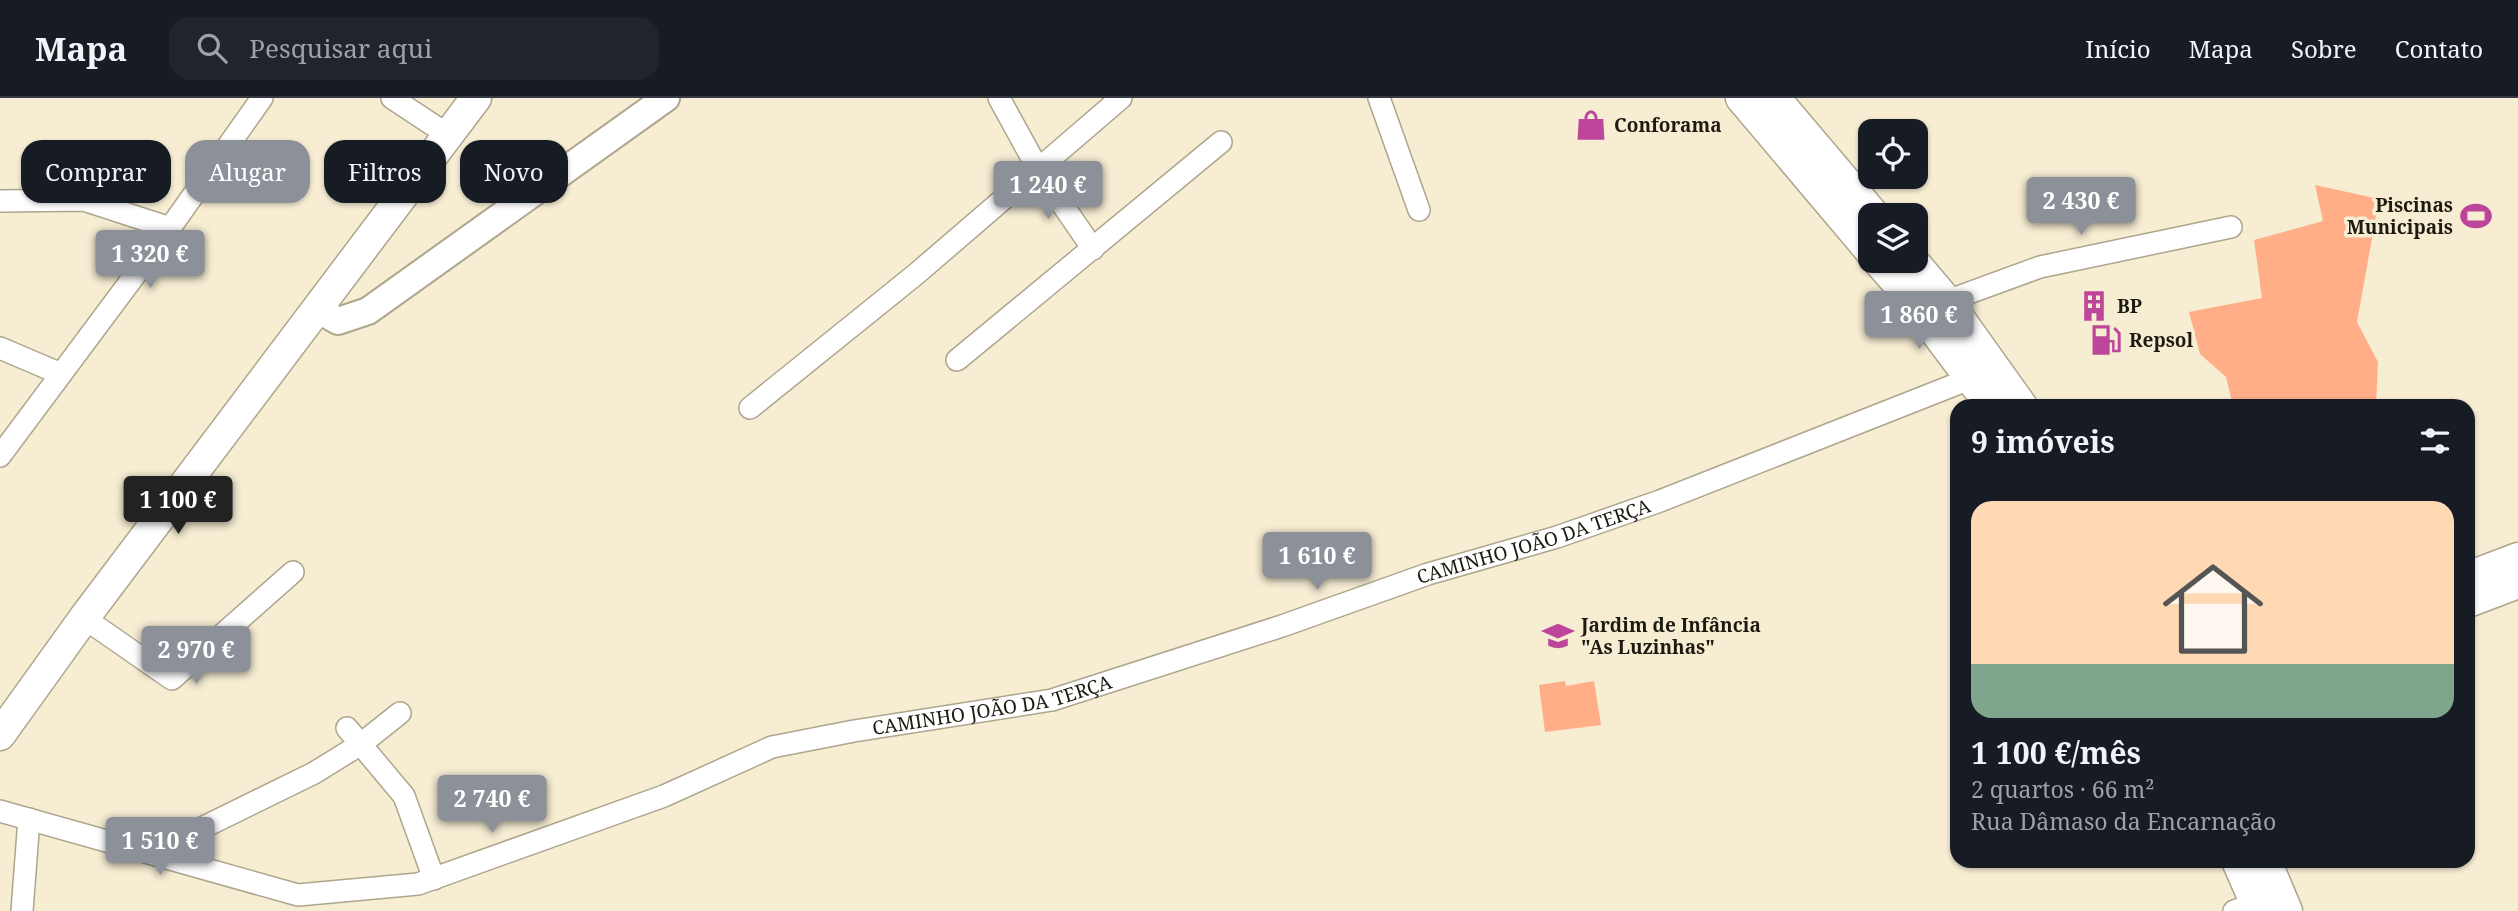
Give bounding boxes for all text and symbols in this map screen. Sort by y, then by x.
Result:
search box [169,17,659,80]
text: Mapa [35,26,127,71]
icon: search [193,29,231,67]
text: Pesquisar aqui [249,30,432,66]
text: Início [2085,32,2151,65]
text: Mapa [2189,32,2253,65]
text: Sobre [2291,32,2357,65]
text: Contato [2395,32,2483,65]
shop icon: Conforama [1574,108,1608,142]
place label: Conforama [1614,112,1722,138]
map controls [1858,119,1928,273]
button: locate [1858,119,1928,189]
chip: Comprar [21,140,171,203]
chip: Alugar [185,140,310,203]
chip: Filtros [324,140,446,203]
chip: Novo [460,140,568,203]
pin: 1 240 € [983,162,1113,221]
text: 1 240 € [1010,168,1086,200]
pin: 2 430 € [2016,178,2146,237]
text: 2 430 € [2043,184,2119,216]
place label: Piscinas Municipais [2347,192,2453,240]
sports icon: Piscinas Municipais [2459,199,2493,233]
button: layers [1858,203,1928,273]
pin: 1 320 € [85,230,215,290]
text: 1 320 € [112,237,188,269]
building icon: BP [2077,289,2111,323]
pin: 1 860 € [1854,292,1984,351]
place label: BP [2117,293,2142,319]
text: 1 860 € [1881,298,1957,330]
fuel station icon: Repsol [2089,323,2123,357]
place label: Repsol [2129,327,2193,353]
text: 9 imóveis [1971,421,2115,462]
icon: filters [2416,422,2454,460]
pin: 1 100 € [113,476,243,536]
text: 1 100 € [140,483,216,515]
street label: CAMINHO JOÃO DA TERÇA [1413,492,1654,590]
pin: 1 610 € [1252,532,1382,592]
text: 1 610 € [1279,539,1355,571]
icon: home [2150,546,2276,672]
place label: Jardim de Infância "As Luzinhas" [1580,612,1761,660]
school or university icon: Jardim de Infância "As Luzinhas" [1541,619,1575,653]
pin: 2 970 € [131,626,261,686]
text: 2 970 € [158,633,234,665]
street label: CAMINHO JOÃO DA TERÇA [870,668,1115,741]
text: 1 100 €/mês [1971,732,2141,773]
text: 2 quartos · 66 m² [1971,773,2154,805]
pin: 2 740 € [427,776,557,835]
text: 2 740 € [454,782,530,814]
text: Rua Dâmaso da Encarnação [1971,805,2276,837]
pin: 1 510 € [95,818,225,877]
text: 1 510 € [122,824,198,856]

